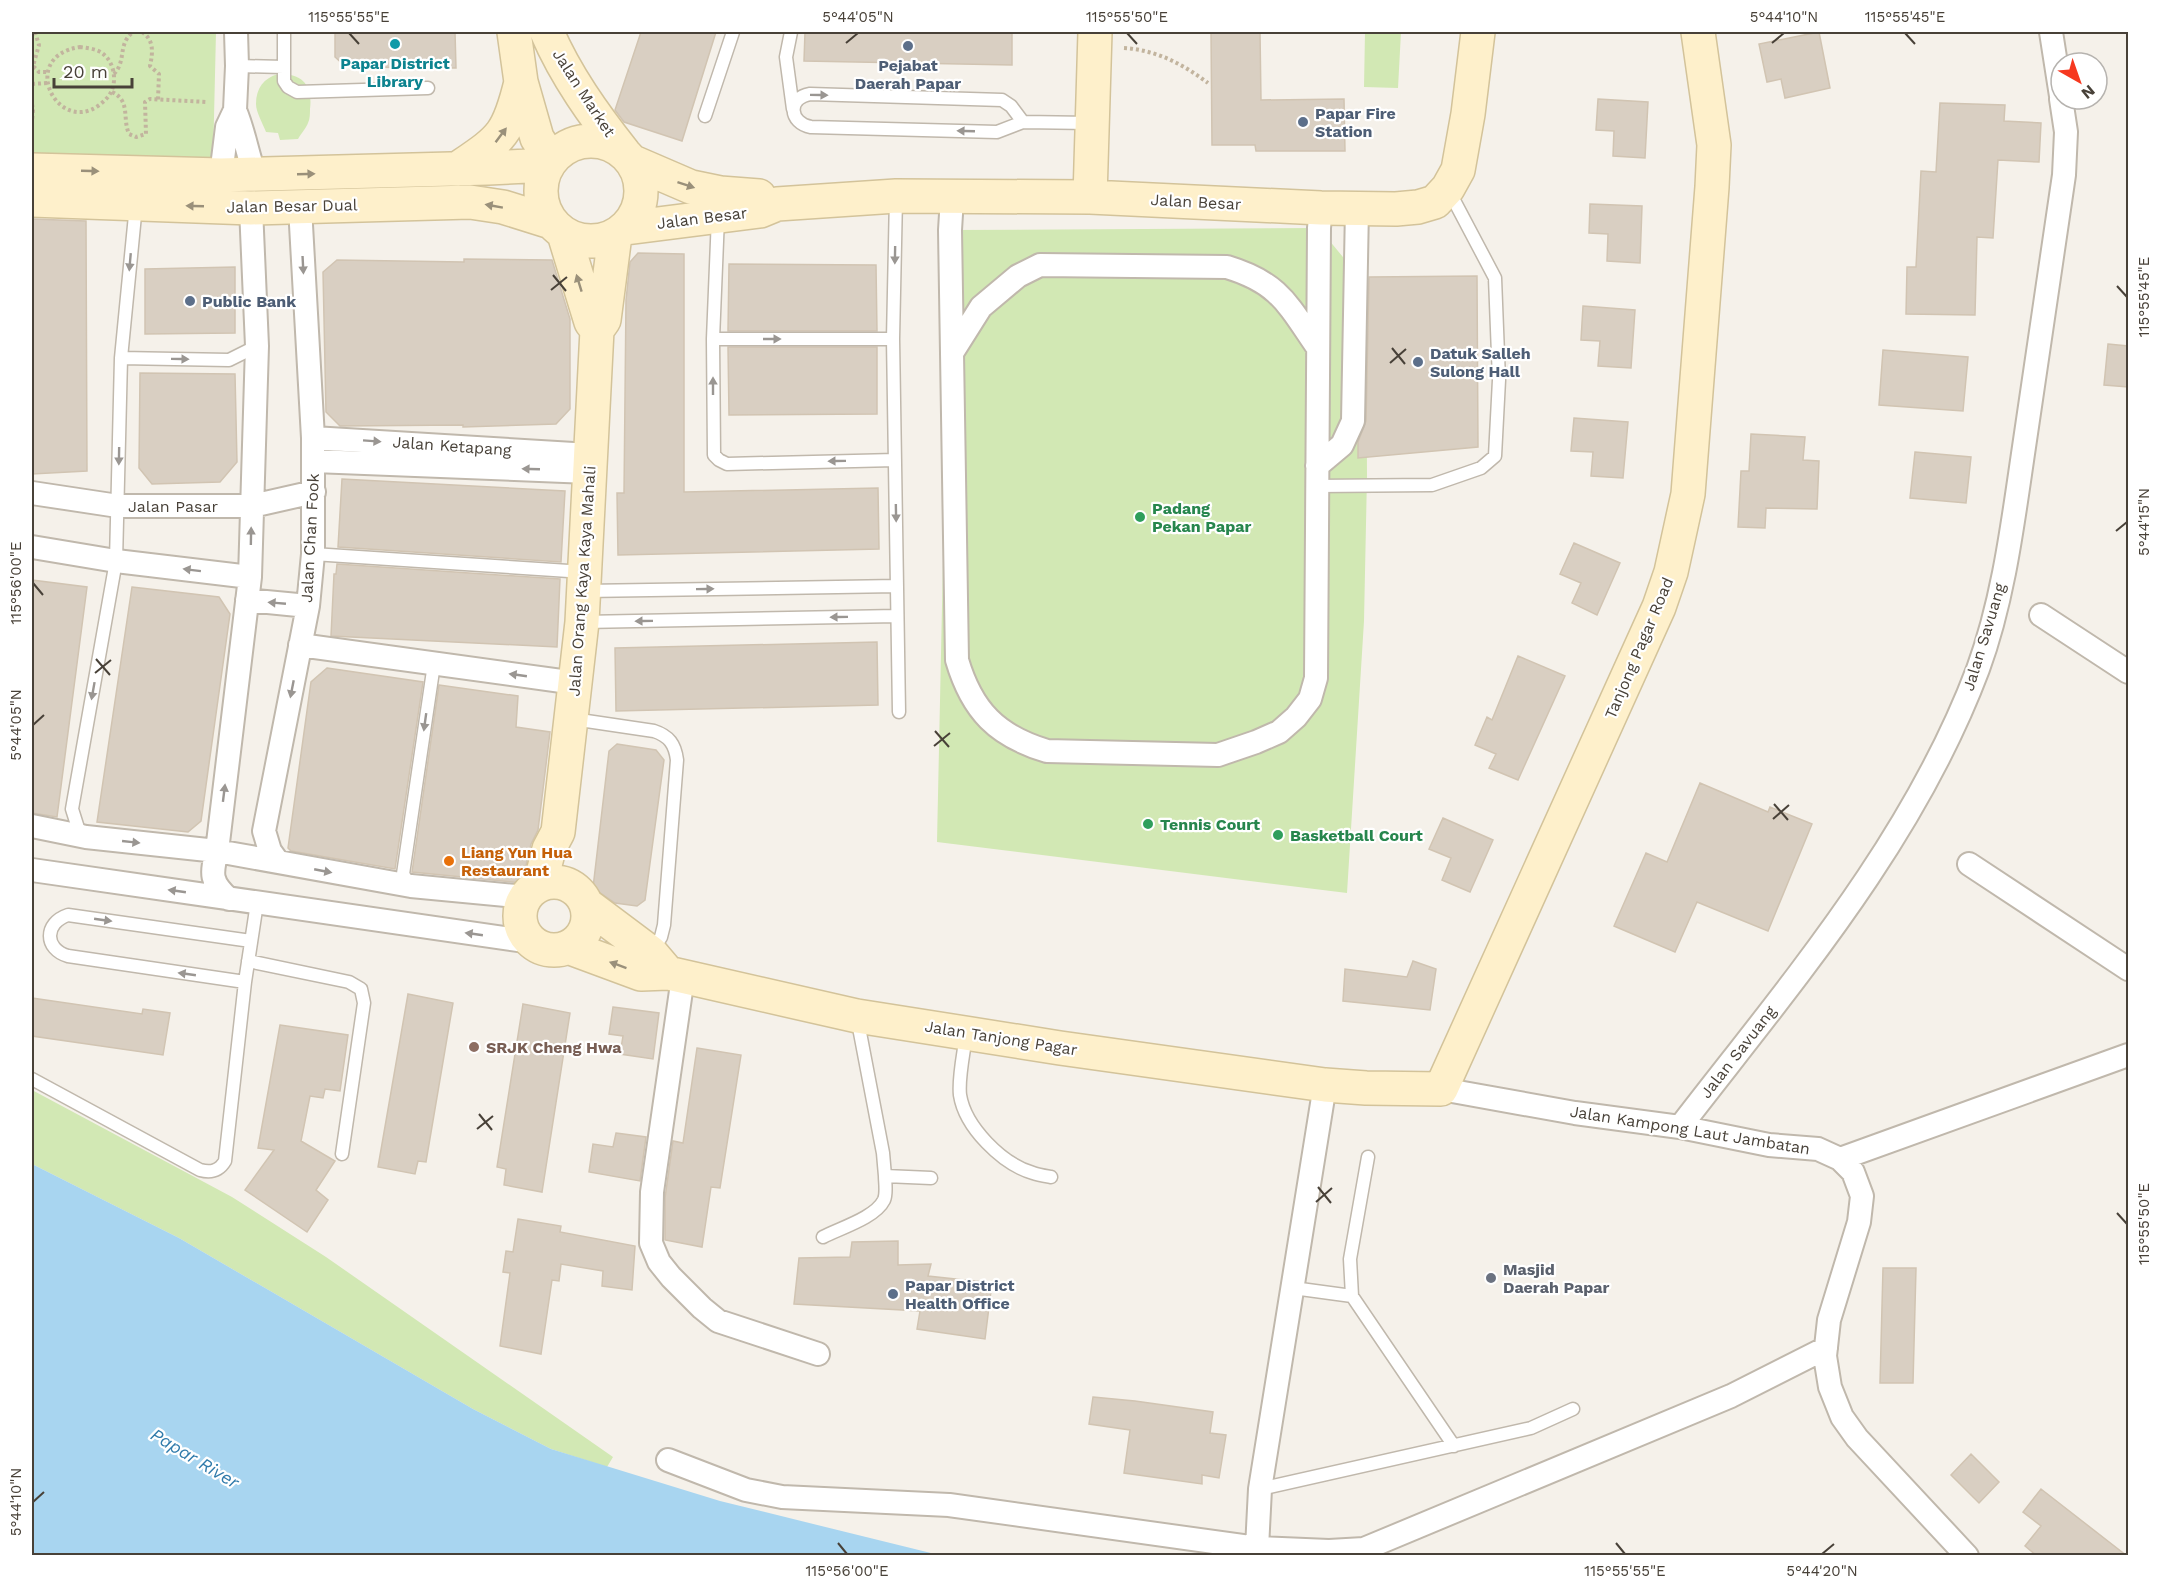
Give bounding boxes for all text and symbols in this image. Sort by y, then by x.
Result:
text: 115°55'55"E [308,8,390,26]
text: 5°44'05"N [822,8,894,26]
text: 115°55'50"E [1086,8,1168,26]
text: 5°44'10"N [1750,8,1818,26]
text: 115°55'45"E [1865,8,1945,26]
marker: Papar District Library [388,37,402,51]
marker: Pejabat Daerah Papar [901,39,915,53]
street label: Jalan Market [549,46,620,141]
scale bar [54,51,132,89]
north arrow [2049,51,2109,111]
place label: Papar District Library [340,54,450,91]
place label: Pejabat Daerah Papar [855,56,961,93]
text: 20 m [63,61,108,82]
text: N [2078,81,2099,103]
one-way arrow [809,90,828,100]
place label: Papar Fire Station [1315,104,1396,141]
marker: Papar Fire Station [1296,115,1310,129]
one-way arrow [957,126,976,136]
one-way arrow [495,127,507,143]
one-way arrow [80,167,99,176]
one-way arrow [296,169,315,178]
one-way arrow [677,180,695,190]
street label: Jalan Besar [1150,190,1242,214]
street label: Jalan Besar Dual [226,195,358,217]
one-way arrow [485,201,504,210]
one-way arrow [185,202,204,211]
street label: Jalan Besar [656,203,749,233]
one-way arrow [890,245,900,264]
one-way arrow [125,252,135,271]
one-way arrow [299,256,308,275]
text: 115°55'45"E [2135,257,2153,337]
one-way arrow [574,274,583,292]
place label: Public Bank [202,292,296,311]
marker: Public Bank [183,294,197,308]
one-way arrow [762,334,781,344]
place label: Datuk Salleh Sulong Hall [1430,344,1531,381]
one-way arrow [170,354,189,364]
marker: Datuk Salleh Sulong Hall [1411,355,1425,369]
one-way arrow [708,376,718,395]
street label: Jalan Ketapang [392,432,513,460]
one-way arrow [362,437,381,446]
one-way arrow [114,447,124,466]
one-way arrow [827,457,846,466]
one-way arrow [521,465,540,474]
street label: Jalan Orang Kaya Kaya Mahali [564,465,600,697]
street label: Jalan Chan Fook [297,473,323,603]
text: 5°44'15"N [2135,488,2153,556]
street label: Jalan Pasar [128,497,218,516]
place label: Padang Pekan Papar [1152,499,1252,536]
one-way arrow [891,503,901,522]
marker: Padang Pekan Papar [1133,510,1147,524]
one-way arrow [246,527,255,546]
text: 115°56'00"E [7,542,25,624]
one-way arrow [183,565,202,575]
street label: Tanjong Pagar Road [1601,574,1677,722]
street label: Jalan Savuang [1959,580,2010,693]
one-way arrow [696,584,715,594]
one-way arrow [268,598,287,608]
one-way arrow [829,612,848,622]
one-way arrow [634,616,653,626]
one-way arrow [508,671,527,680]
one-way arrow [287,680,296,699]
one-way arrow [88,682,97,701]
text: 5°44'05"N [7,689,25,761]
one-way arrow [421,712,430,731]
one-way arrow [219,783,229,802]
place label: Tennis Court [1160,815,1260,834]
marker: Tennis Court [1141,817,1155,831]
place label: Basketball Court [1290,826,1423,845]
marker: Basketball Court [1271,828,1285,842]
one-way arrow [121,837,140,847]
place label: Liang Yun Hua Restaurant [461,843,573,880]
marker: Liang Yun Hua Restaurant [442,854,456,868]
one-way arrow [314,867,333,876]
one-way arrow [167,887,186,896]
one-way arrow [94,916,113,925]
one-way arrow [464,929,483,938]
one-way arrow [608,960,626,970]
one-way arrow [177,969,196,978]
street label: Jalan Savuang [1696,1002,1780,1102]
street label: Jalan Tanjong Pagar [923,1017,1079,1060]
place label: SRJK Cheng Hwa [486,1038,622,1057]
marker: SRJK Cheng Hwa [467,1040,481,1054]
street label: Jalan Kampong Laut Jambatan [1569,1102,1811,1158]
text: 115°55'50"E [2135,1183,2153,1265]
place label: Masjid Daerah Papar [1503,1260,1610,1297]
marker: Masjid Daerah Papar [1484,1271,1498,1285]
place label: Papar District Health Office [905,1276,1015,1313]
marker: Papar District Health Office [886,1287,900,1301]
water label: Papar River [147,1423,244,1493]
text: 5°44'10"N [7,1468,25,1536]
text: 115°56'00"E [806,1562,888,1580]
text: 115°55'55"E [1584,1562,1666,1580]
text: 5°44'20"N [1786,1562,1858,1580]

